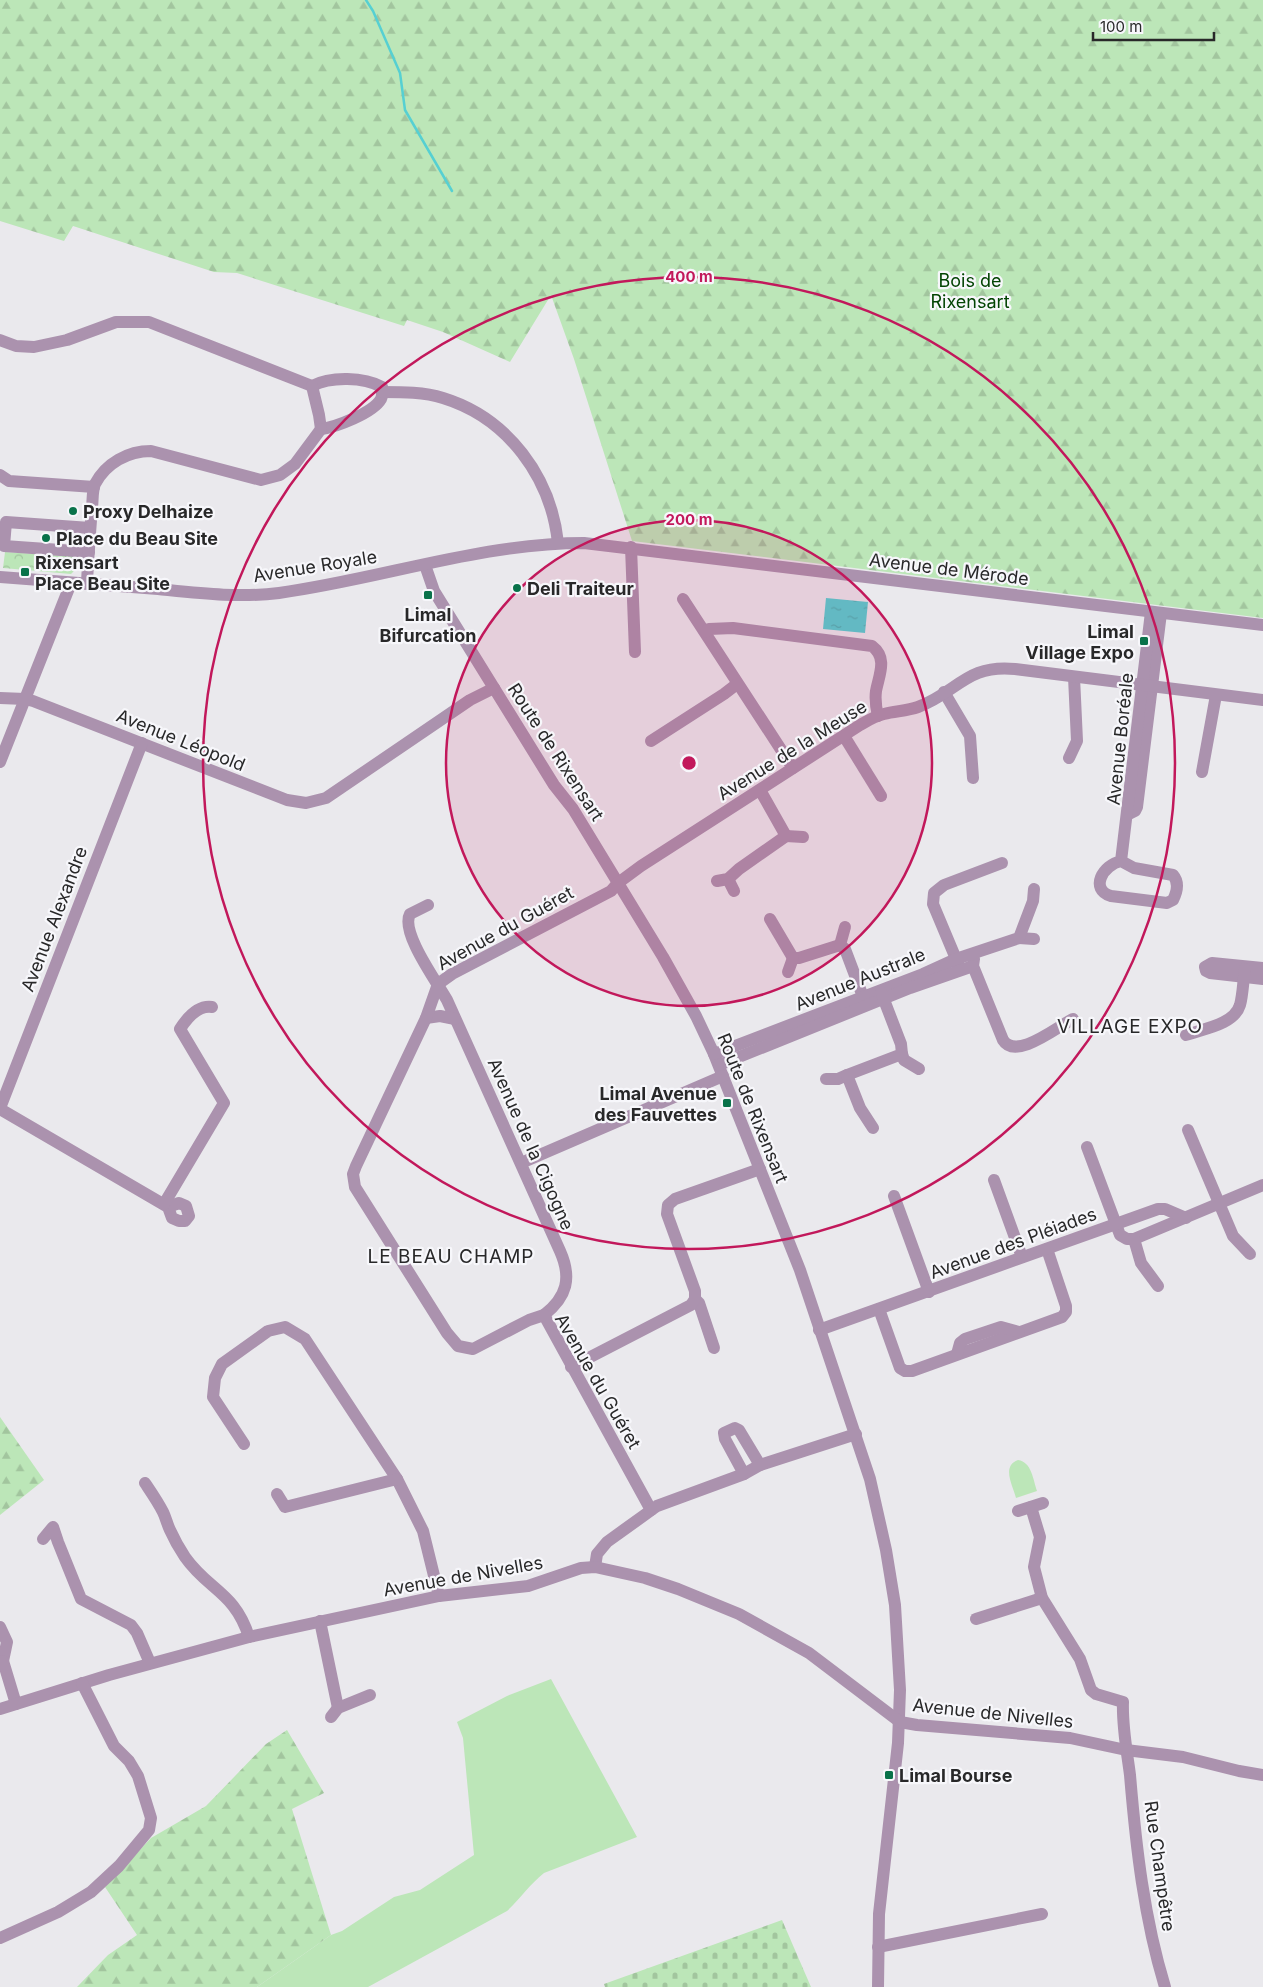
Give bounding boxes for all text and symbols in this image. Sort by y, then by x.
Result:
scale bar [1093,10,1214,42]
text: 100 m [1100,17,1142,36]
text: 400 m [665,267,713,286]
park label: Bois de Rixensart [930,270,1010,312]
place label: Proxy Delhaize [83,501,214,522]
marker: Proxy Delhaize [67,505,79,517]
text: 200 m [666,510,712,529]
place label: Place du Beau Site [56,528,218,549]
marker: Place du Beau Site [40,532,52,544]
street label: Avenue Royale [252,546,378,586]
street label: Avenue de Mérode [868,549,1030,589]
place label: Rixensart Place Beau Site [35,552,170,594]
marker: Rixensart Place Beau Site [19,566,31,578]
place label: Deli Traiteur [527,578,634,599]
marker: Deli Traiteur [511,582,523,594]
marker: Limal Bifurcation [422,589,434,601]
place label: Limal Bifurcation [380,604,476,646]
place label: Limal Village Expo [1025,621,1134,663]
marker: Limal Village Expo [1138,635,1150,647]
street label: Avenue Boréale [1103,672,1137,806]
street label: Route de Rixensart [504,679,608,825]
street label: Avenue de la Meuse [714,696,870,804]
street label: Avenue Léopold [114,705,248,775]
centre of rings [680,754,698,772]
street label: Avenue Alexandre [17,843,91,995]
street label: Avenue du Guéret [433,882,577,974]
street label: Avenue Australe [792,943,928,1015]
district label: VILLAGE EXPO [1057,1015,1203,1038]
street label: Route de Rixensart [713,1030,793,1186]
street label: Avenue de la Cigogne [484,1055,578,1233]
place label: Limal Avenue des Fauvettes [594,1083,717,1125]
marker: Limal Avenue des Fauvettes [721,1097,733,1109]
street label: Avenue des Pléiades [927,1203,1099,1283]
district label: LE BEAU CHAMP [368,1245,535,1268]
street label: Avenue du Guéret [551,1310,645,1452]
street label: Avenue de Nivelles [382,1552,544,1600]
street label: Avenue de Nivelles [911,1694,1075,1732]
place label: Limal Bourse [899,1765,1013,1786]
marker: Limal Bourse [883,1769,895,1781]
street label: Rue Champêtre [1140,1799,1180,1933]

